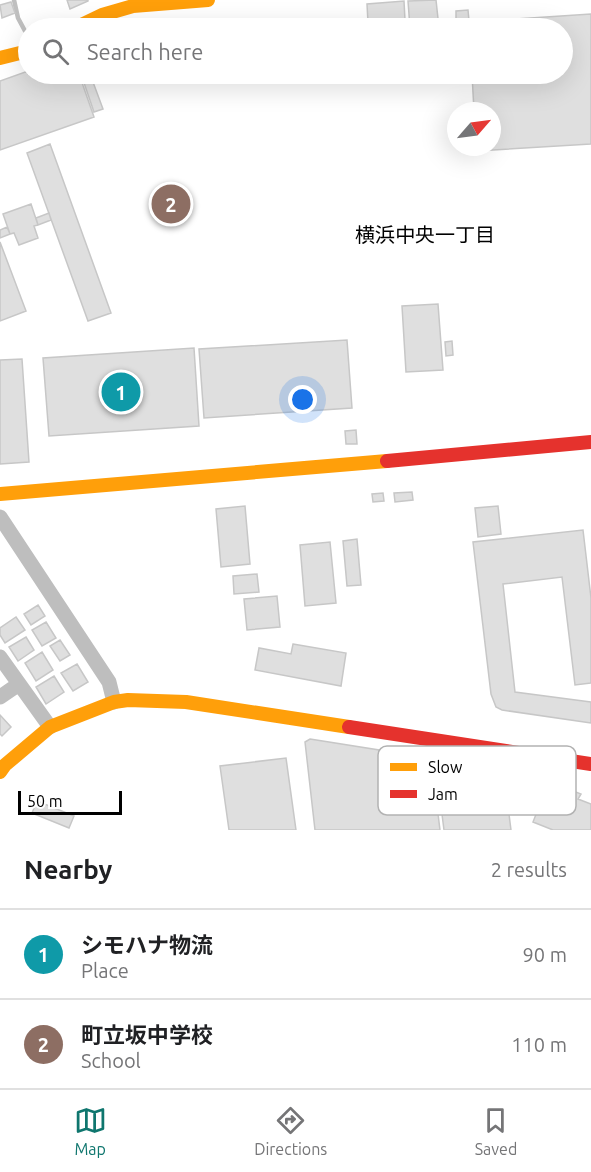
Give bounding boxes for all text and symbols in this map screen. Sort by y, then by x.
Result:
search box [18,18,573,84]
icon: search [39,35,72,68]
text: Search here [87,39,203,64]
north arrow [447,102,501,156]
pin: 2 [152,182,190,226]
district label: 横浜中央一丁目 [355,223,495,246]
pin: 1 [102,370,140,414]
your location [288,385,317,414]
legend [378,746,576,815]
text: Slow [428,758,463,776]
text: Jam [428,785,458,803]
scale bar [18,788,122,816]
text: 50 m [27,792,63,810]
text: Nearby [24,855,112,884]
text: 2 results [491,858,567,881]
text: シモハナ物流 [81,932,213,957]
text: 1 [38,943,49,966]
text: 90 m [523,943,567,966]
text: Place [81,959,129,982]
text: 町立坂中学校 [81,1022,213,1047]
text: 2 [38,1033,49,1056]
text: 110 m [511,1033,567,1056]
text: School [81,1049,141,1072]
tab: Map [74,1104,107,1158]
tab: Directions [254,1104,327,1158]
tab: Saved [475,1104,517,1158]

